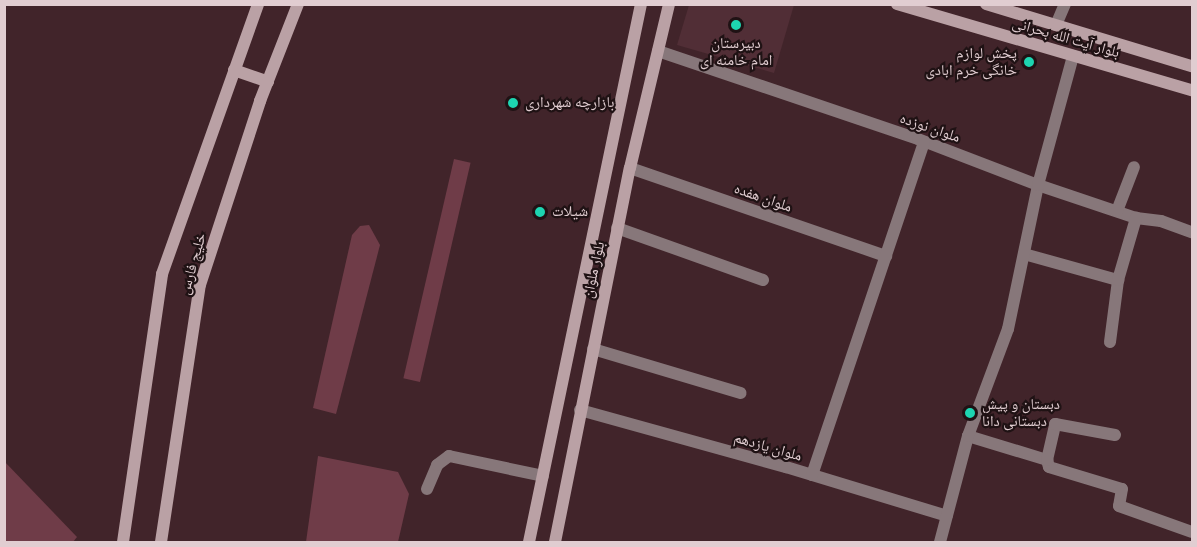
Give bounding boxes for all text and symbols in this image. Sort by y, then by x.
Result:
street label: بلوار آیت الله بحرانی [1010,14,1122,62]
marker: دبیرستان امام خامنه ای [729,18,743,32]
place label: دبیرستان امام خامنه ای [700,34,772,69]
place label: پخش لوازم خانگی خرم ابادی [926,44,1017,79]
marker: پخش لوازم خانگی خرم ابادی [1022,55,1036,69]
place label: بازارچه شهرداری [525,94,614,112]
marker: بازارچه شهرداری [506,96,520,110]
street label: ملوان نوزده [897,109,963,147]
street label: ملوان هفده [732,180,794,216]
place label: شیلات [552,203,588,221]
marker: شیلات [533,205,547,219]
street label: خلیج فارس [176,231,210,297]
street label: بلوار ملوان [579,240,609,300]
place label: دبستان و پیش دبستانی دانا [982,395,1060,430]
marker: دبستان و پیش دبستانی دانا [963,406,977,420]
street label: ملوان یازدهم [732,429,804,465]

